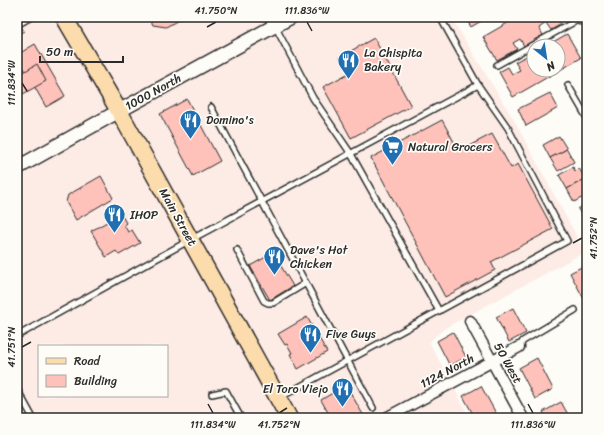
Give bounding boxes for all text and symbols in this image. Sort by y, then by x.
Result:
text: 41.750°N [195,2,238,20]
text: 111.836°W [284,2,330,20]
scale bar [40,38,123,64]
north arrow [526,38,566,78]
text: 50 m [46,41,73,63]
place label: La Chispita Bakery [364,42,422,78]
restaurant icon: La Chispita Bakery [336,47,362,80]
text: N [542,56,560,77]
text: 111.834°W [3,60,21,106]
street label: 1000 North [121,67,185,117]
restaurant icon: Domino's [178,107,204,140]
place label: Domino's [206,109,254,131]
supermarket icon: Natural Grocers [379,134,405,167]
place label: Natural Grocers [408,136,493,158]
street label: Main Street [153,184,203,250]
restaurant icon: IHOP [102,202,128,235]
place label: IHOP [129,204,158,226]
text: 41.752°N [585,217,603,259]
place label: Dave's Hot Chicken [290,239,349,275]
restaurant icon: Dave's Hot Chicken [261,244,287,277]
restaurant icon: Five Guys [297,321,323,354]
place label: Five Guys [326,323,376,345]
text: 41.751°N [3,326,21,367]
street label: 50 West [488,338,528,388]
legend [38,345,168,397]
street label: 1124 North [416,348,478,394]
text: Road [74,350,101,372]
text: Building [74,370,117,392]
restaurant icon: El Toro Viejo [330,376,356,409]
place label: El Toro Viejo [263,378,328,400]
text: 111.834°W [190,416,236,434]
text: 41.752°N [258,416,300,434]
text: 111.836°W [510,416,556,434]

